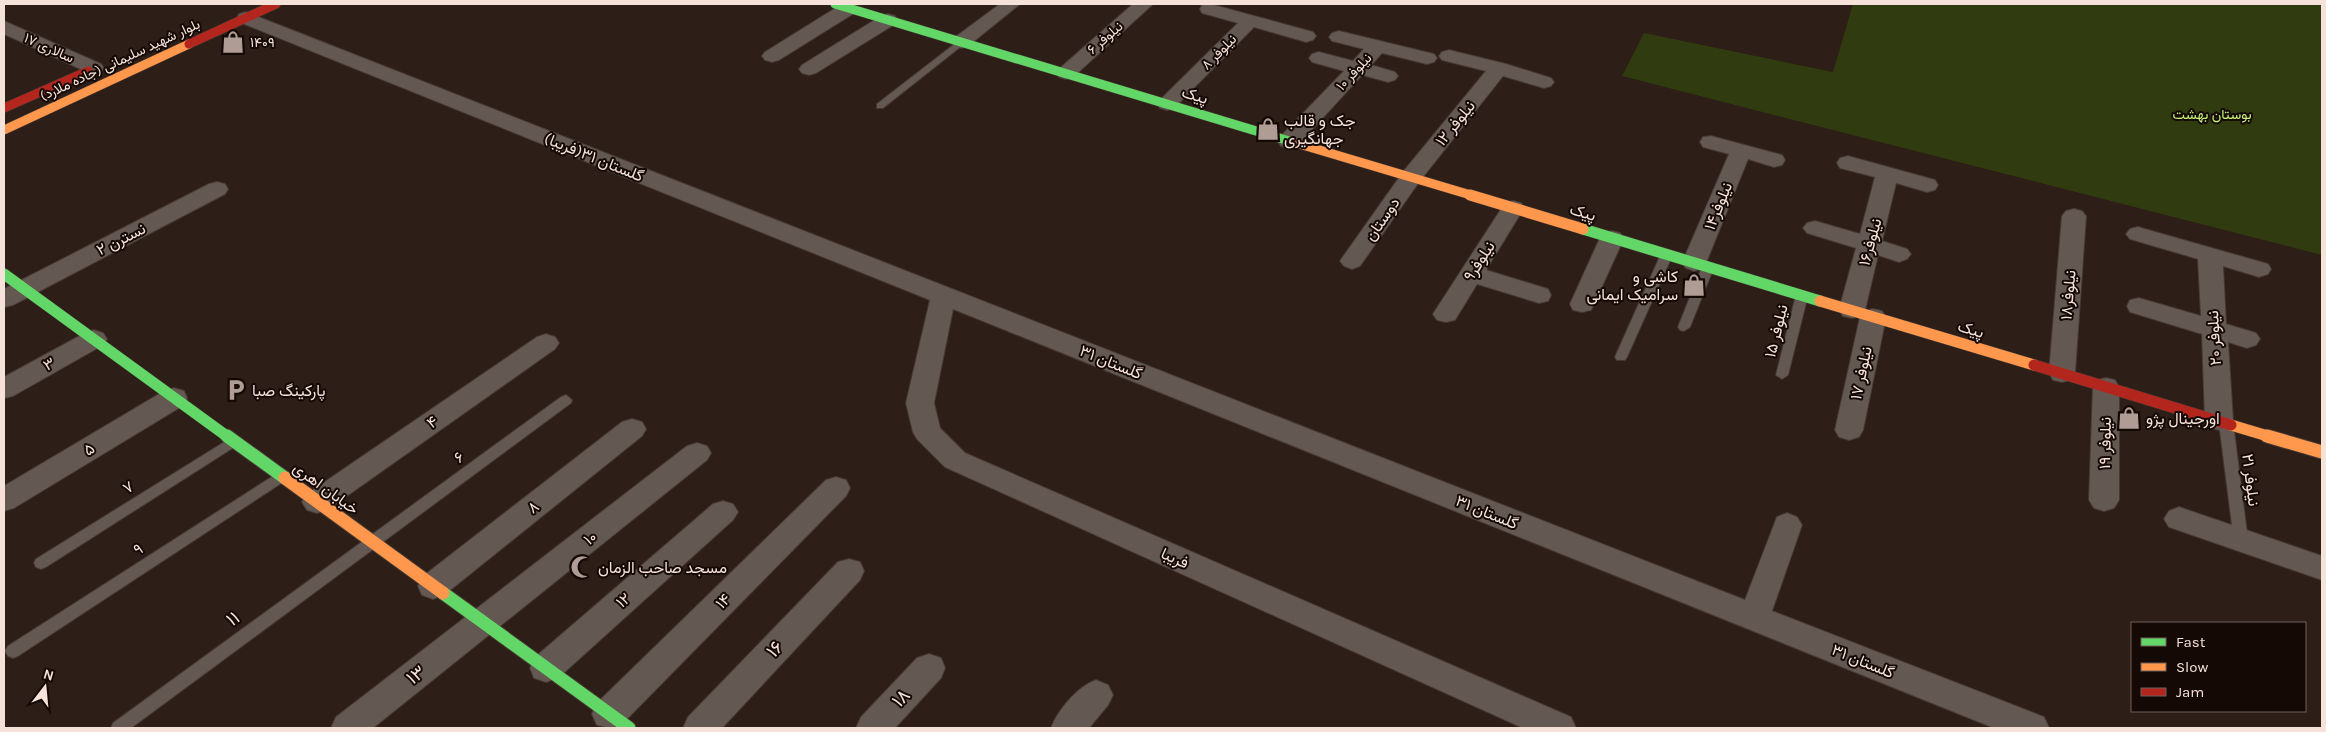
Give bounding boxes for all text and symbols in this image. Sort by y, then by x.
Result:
street label: بلوار شهید سلیمانی (جاده ملارد) [37,15,203,105]
street label: نیلوفر ۶ [1084,18,1126,58]
street label: سالاری ۱۷ [21,29,77,67]
shop icon: ۱۴۰۹ [220,29,246,55]
street label: نیلوفر ۸ [1198,31,1240,73]
place label: ۱۴۰۹ [250,34,275,51]
street label: نیلوفر ۱۰ [1332,50,1376,94]
street label: پیک [1179,82,1210,110]
street label: نیلوفر ۱۲ [1431,96,1480,150]
park label: بوستان بهشت [2172,106,2252,123]
place label: جک و قالب جهانگیری [1284,111,1356,149]
shop icon: جک و قالب جهانگیری [1255,116,1281,142]
street label: گلستان ۳۱(فریبا) [541,128,646,186]
street label: نیلوفر۱۴ [1700,179,1737,233]
street label: دوستان [1360,194,1405,245]
street label: پیک [1567,199,1598,227]
street label: نیلوفر۱۶ [1855,216,1886,268]
street label: نسترن ۲ [93,219,149,260]
street label: نیلوفر۹ [1459,237,1500,285]
place label: کاشی و سرامیک ایمانی [1586,267,1678,305]
street label: نیلوفر۱۸ [2056,269,2081,321]
shop icon: کاشی و سرامیک ایمانی [1681,272,1707,298]
street label: نیلوفر ۱۵ [1760,303,1793,360]
street label: نیلوفر ۲۰ [2203,310,2226,366]
street label: پیک [1955,316,1986,344]
street label: گلستان ۳۱ [1077,341,1145,383]
street label: نیلوفر ۱۷ [1846,345,1877,402]
street label: ۳ [40,353,58,375]
parking icon: پارکینگ صبا [223,377,249,403]
place label: پارکینگ صبا [252,381,325,402]
shop icon: اورجینال پژو [2116,405,2142,431]
place label: اورجینال پژو [2146,409,2220,430]
street label: ۴ [423,412,441,432]
street label: نیلوفر ۱۹ [2095,417,2116,469]
street label: ۵ [80,438,98,460]
street label: ۶ [450,447,468,467]
street label: نیلوفر ۲۱ [2237,453,2264,508]
street label: خیابان اهری [289,458,363,519]
street label: ۷ [119,476,137,498]
street label: گلستان ۳۱ [1453,491,1521,533]
street label: ۸ [523,497,543,517]
street label: ۱۰ [580,527,600,549]
street label: ۹ [130,539,146,559]
street label: فریبا [1158,544,1192,573]
mosque icon: مسجد صاحب الزمان [569,554,595,580]
place label: مسجد صاحب الزمان [598,558,727,578]
street label: ۱۲ [612,589,634,611]
street label: ۱۴ [711,589,735,613]
street label: ۱۱ [222,607,244,631]
legend [2131,622,2306,712]
text: Fast [2176,633,2206,651]
street label: ۱۶ [762,636,788,662]
street label: گلستان ۳۱ [1829,640,1897,682]
text: Slow [2176,658,2208,676]
street label: ۱۳ [402,661,430,689]
north arrow [20,662,70,712]
text: N [41,665,56,685]
text: Jam [2176,683,2204,701]
street label: ۱۸ [887,684,915,712]

